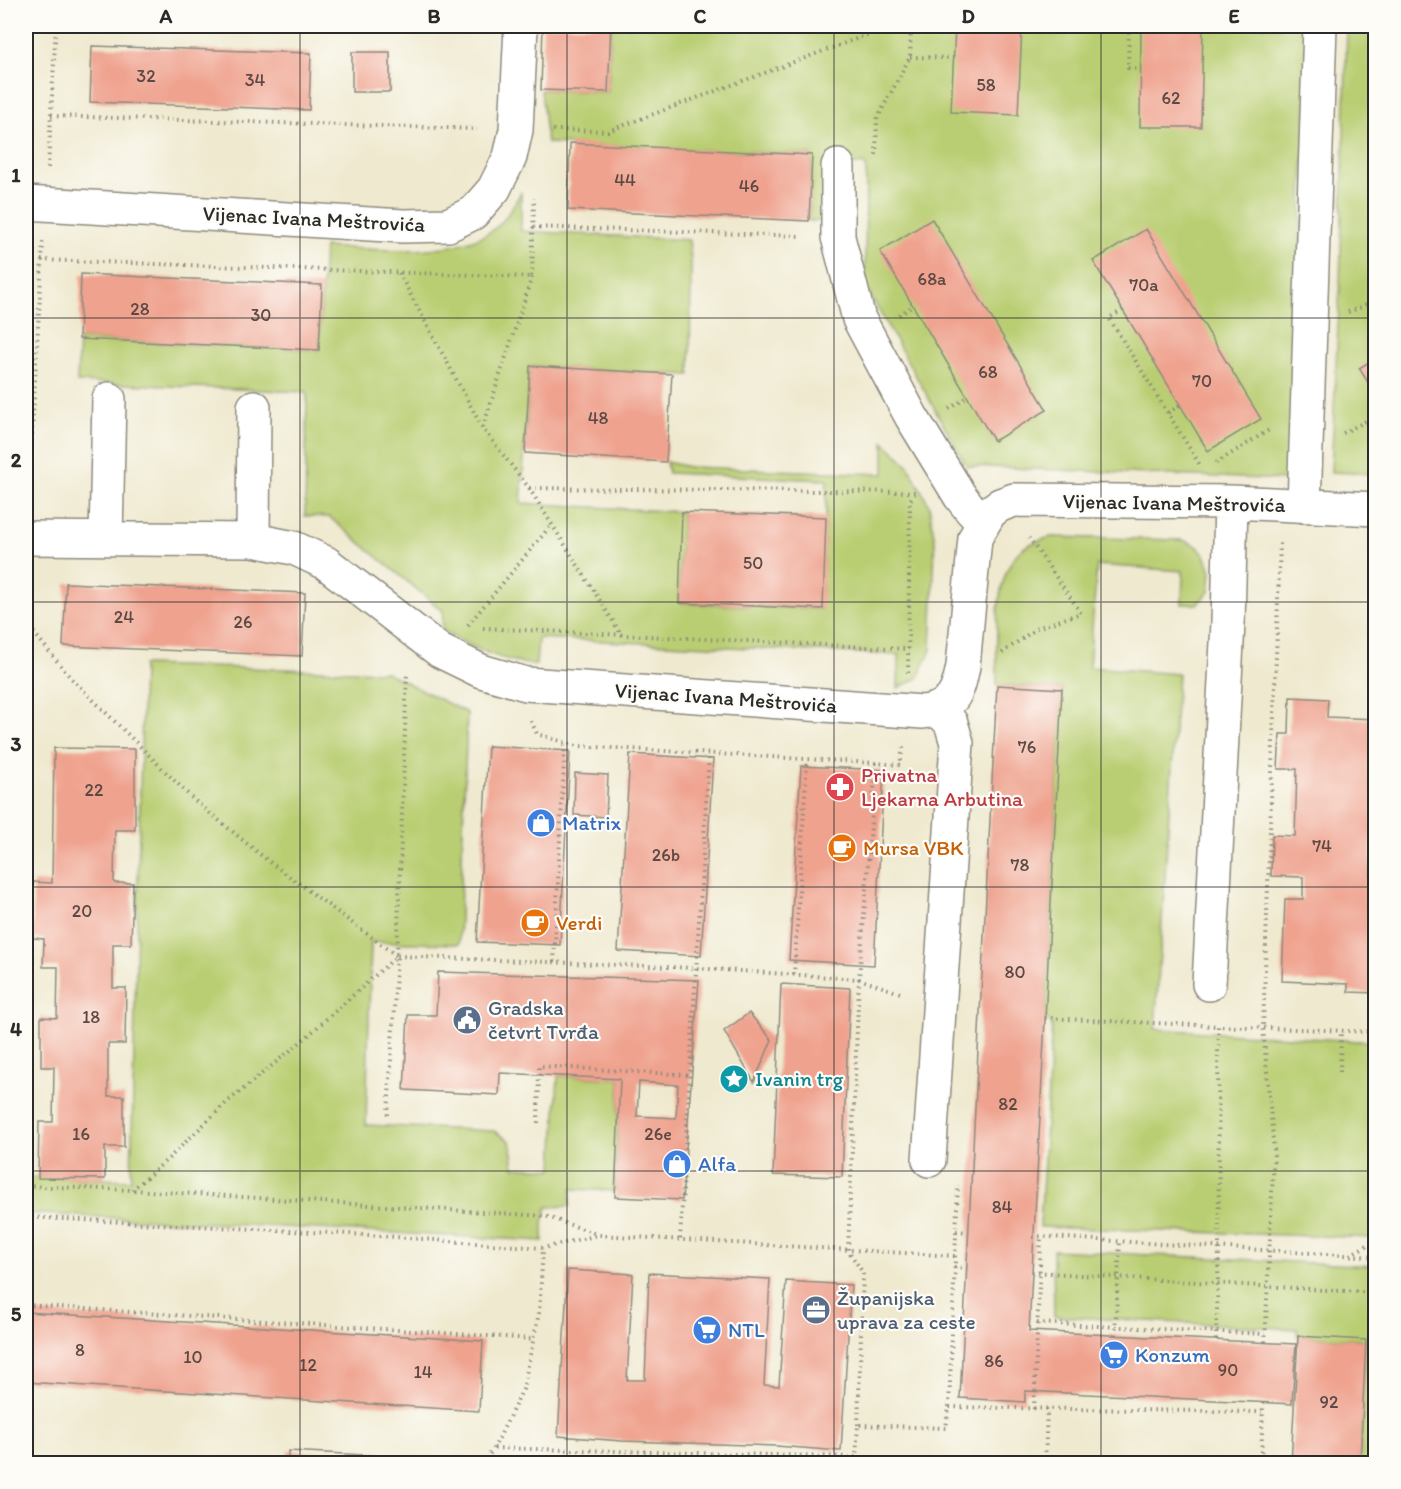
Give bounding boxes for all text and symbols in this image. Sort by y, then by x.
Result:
text: A [159,4,173,28]
text: B [428,4,441,28]
text: C [694,4,707,28]
text: D [961,4,975,28]
text: E [1228,4,1240,28]
house number: 32 [136,65,156,87]
house number: 34 [245,69,265,91]
house number: 58 [976,74,996,96]
house number: 62 [1162,87,1181,109]
text: 1 [11,163,21,187]
house number: 44 [614,169,636,191]
house number: 46 [739,175,759,197]
street label: Vijenac Ivana Meštrovića [202,200,426,237]
house number: 68a [918,268,947,290]
house number: 70a [1129,274,1159,296]
house number: 28 [130,298,150,320]
house number: 30 [251,304,271,326]
house number: 68 [978,361,998,383]
house number: 70 [1192,370,1212,392]
house number: 48 [588,407,608,429]
text: 2 [11,448,22,472]
street label: Vijenac Ivana Meštrovića [1062,488,1286,517]
house number: 50 [743,552,763,574]
house number: 24 [114,606,134,628]
house number: 26 [234,611,253,633]
street label: Vijenac Ivana Meštrovića [614,677,838,718]
text: 3 [11,732,22,756]
house number: 76 [1018,736,1036,758]
place label: Privatna Ljekarna Arbutina [861,762,1023,811]
pharmacy icon: Privatna Ljekarna Arbutina [824,771,856,803]
house number: 22 [85,779,104,801]
shop icon: Matrix [525,807,557,839]
place label: Matrix [562,810,622,835]
cafe icon: Mursa VBK [826,832,858,864]
place label: Mursa VBK [863,835,964,860]
house number: 74 [1312,835,1332,857]
house number: 26b [652,844,680,866]
house number: 78 [1011,854,1030,876]
house number: 20 [72,900,92,922]
cafe icon: Verdi [519,907,551,939]
place label: Verdi [556,910,602,935]
house number: 80 [1005,961,1025,983]
place label: Gradska četvrt Tvrđa [488,995,599,1044]
public building icon: Gradska četvrt Tvrđa [451,1004,483,1036]
house number: 18 [82,1006,100,1028]
text: 4 [10,1017,22,1041]
place icon: Ivanin trg [718,1063,750,1095]
place label: Ivanin trg [755,1066,843,1091]
house number: 82 [998,1093,1018,1115]
house number: 16 [72,1123,90,1145]
house number: 26e [644,1123,672,1145]
shop icon: Alfa [661,1148,693,1180]
place label: Alfa [698,1151,736,1176]
house number: 84 [992,1196,1013,1218]
place label: Županijska uprava za ceste [837,1285,976,1334]
office icon: Županijska uprava za ceste [800,1294,832,1326]
text: 5 [11,1302,22,1326]
supermarket icon: NTL [691,1314,723,1346]
place label: NTL [728,1317,765,1342]
house number: 8 [75,1339,85,1361]
supermarket icon: Konzum [1098,1339,1130,1371]
place label: Konzum [1135,1342,1210,1367]
house number: 10 [183,1346,203,1368]
house number: 86 [984,1350,1004,1372]
house number: 12 [299,1354,317,1376]
house number: 90 [1218,1359,1238,1381]
house number: 14 [413,1361,433,1383]
house number: 92 [1320,1391,1339,1413]

